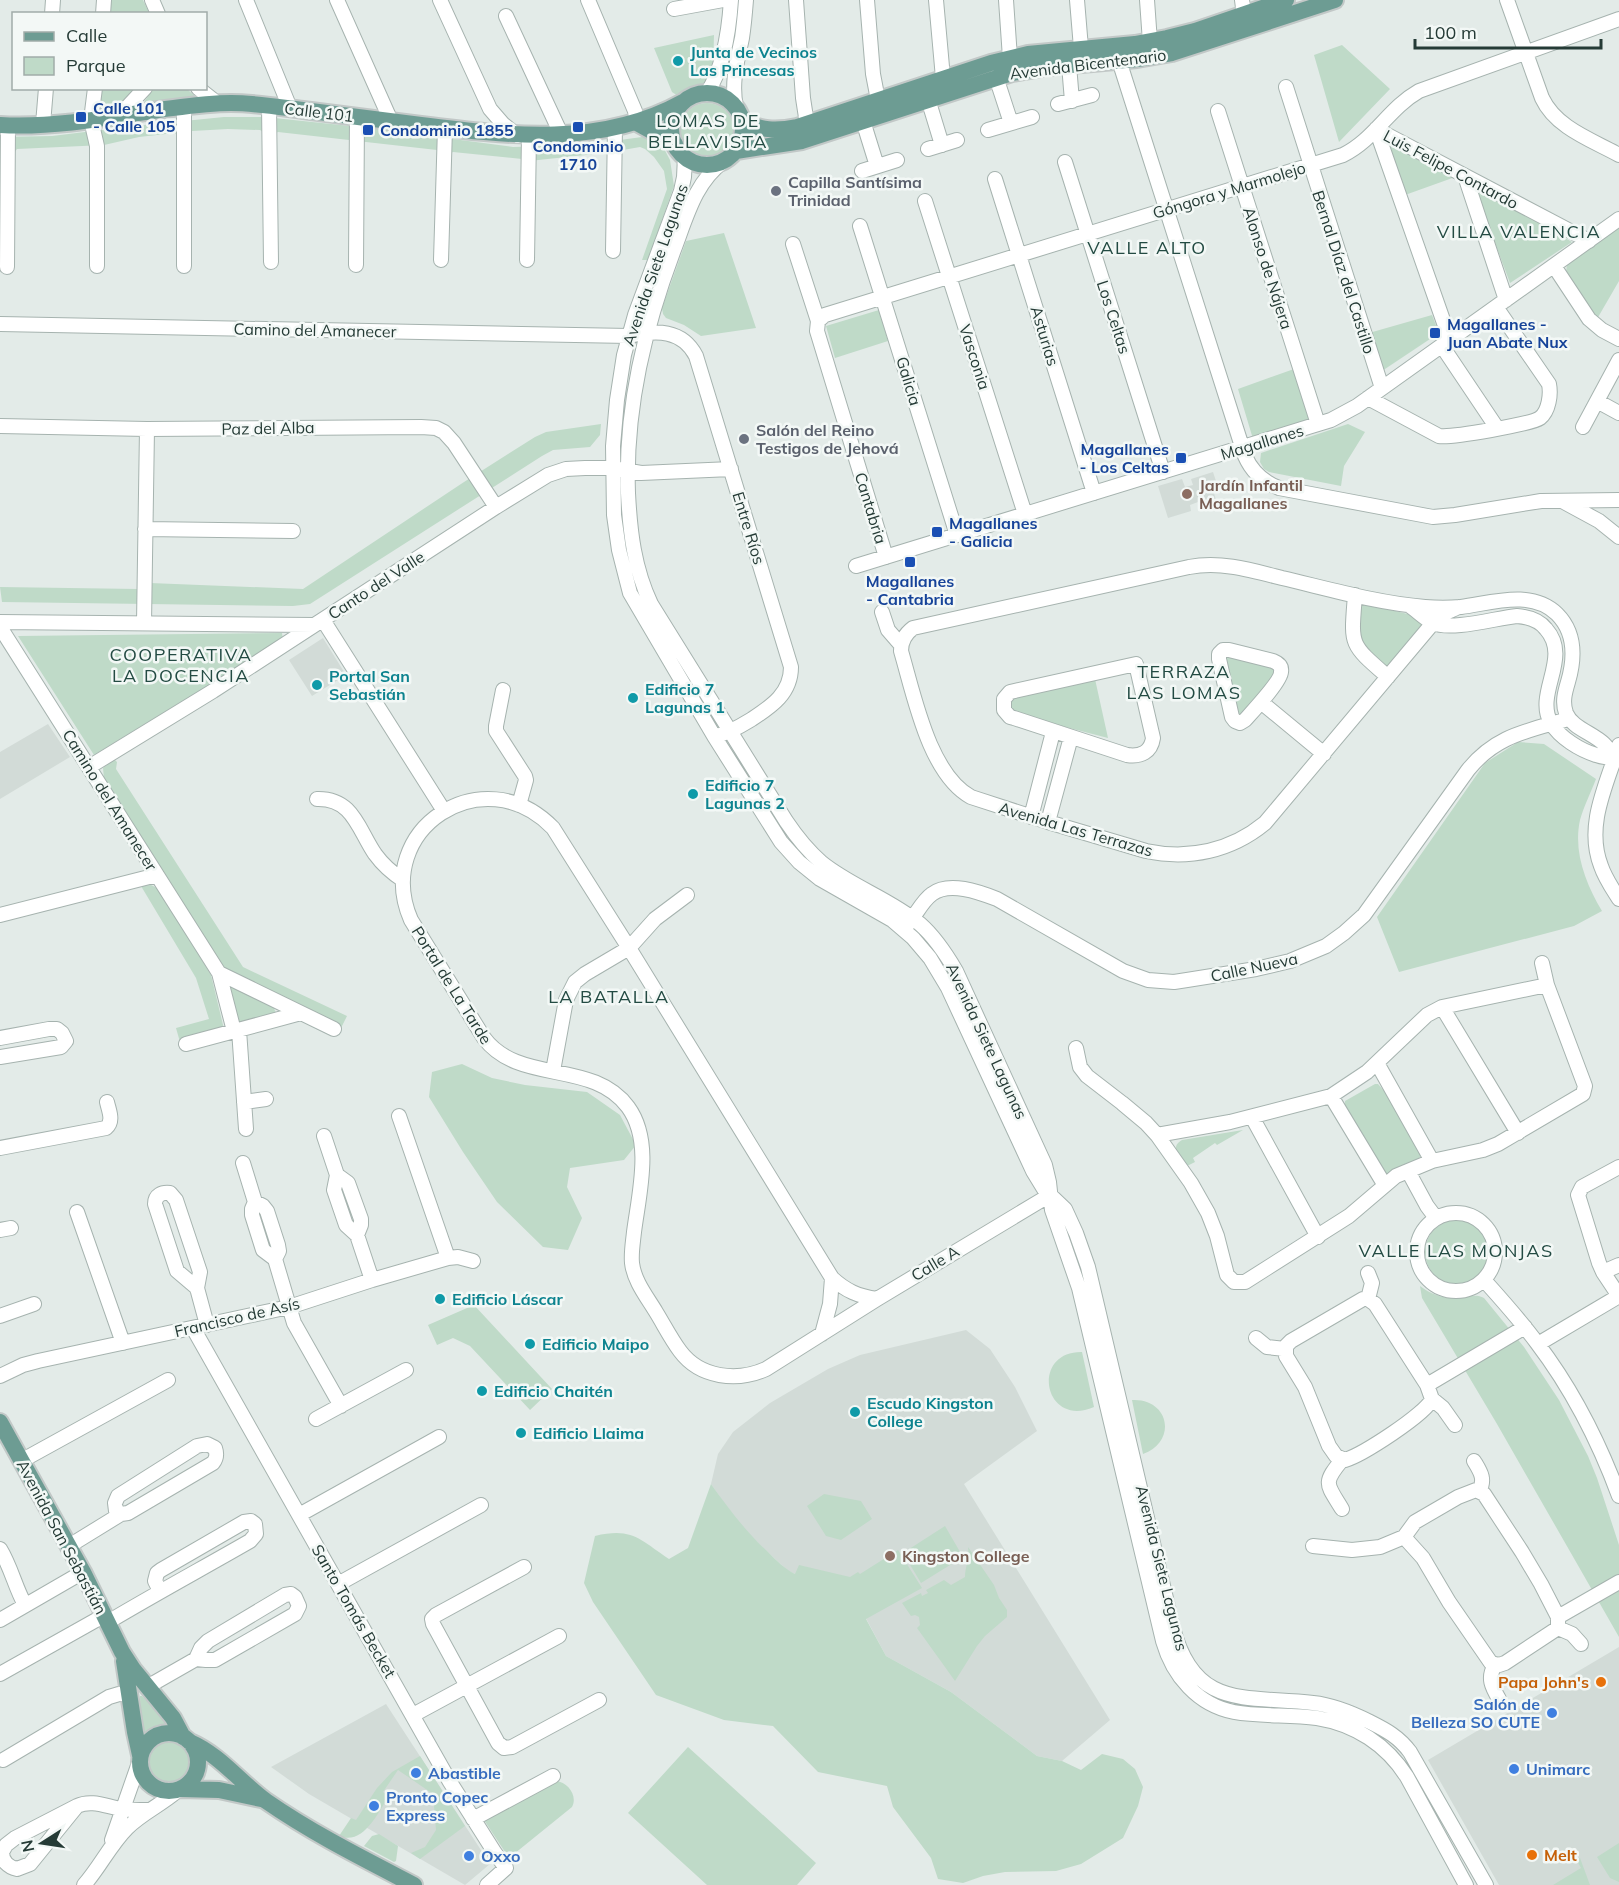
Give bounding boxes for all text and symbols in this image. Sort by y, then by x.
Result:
legend [12,12,207,90]
scale bar [1415,12,1601,50]
text: 100 m [1424,21,1477,44]
text: Calle [66,24,107,47]
place label: Junta de Vecinos Las Princesas [690,42,817,80]
street label: Avenida Bicentenario [1009,44,1167,84]
text: Parque [66,54,125,77]
marker: Junta de Vecinos Las Princesas [671,54,685,68]
place label: Calle 101 - Calle 105 [93,98,176,136]
street label: Calle 101 [283,98,355,126]
district label: LOMAS DE BELLAVISTA [648,109,768,153]
marker: Calle 101 - Calle 105 [74,110,88,124]
place label: Condominio 1855 [380,120,514,140]
marker: Condominio 1710 [571,120,585,134]
marker: Condominio 1855 [361,123,375,137]
street label: Luis Felipe Contardo [1380,125,1522,213]
place label: Condominio 1710 [533,136,623,174]
street label: Góngora y Marmolejo [1150,157,1308,223]
place label: Capilla Santísima Trinidad [788,172,922,210]
street label: Avenida Siete Lagunas [618,181,692,349]
marker: Capilla Santísima Trinidad [769,184,783,198]
street label: Bernal Díaz del Castillo [1308,188,1380,356]
street label: Alonso de Nájera [1239,204,1297,332]
district label: VILLA VALENCIA [1437,220,1601,243]
district label: VALLE ALTO [1087,236,1207,259]
street label: Los Celtas [1093,278,1135,356]
street label: Asturias [1026,304,1064,368]
place label: Magallanes - Juan Abate Nux [1447,314,1568,352]
street label: Camino del Amanecer [233,319,397,341]
street label: Vasconia [955,322,995,392]
marker: Magallanes - Juan Abate Nux [1428,326,1442,340]
street label: Galicia [892,354,926,408]
street label: Paz del Alba [221,417,315,439]
place label: Salón del Reino Testigos de Jehová [756,420,899,458]
street label: Magallanes [1218,420,1306,464]
marker: Salón del Reino Testigos de Jehová [737,432,751,446]
place label: Magallanes - Los Celtas [1080,439,1169,477]
marker: Magallanes - Los Celtas [1174,451,1188,465]
street label: Cantabria [851,470,891,546]
place label: Jardín Infantil Magallanes [1199,475,1303,513]
marker: Jardín Infantil Magallanes [1180,487,1194,501]
street label: Entre Ríos [728,489,770,567]
place label: Magallanes - Galicia [949,513,1037,551]
marker: Magallanes - Galicia [930,525,944,539]
street label: Canto del Valle [324,546,428,624]
marker: Magallanes - Cantabria [903,555,917,569]
place label: Magallanes - Cantabria [866,571,954,609]
district label: COOPERATIVA LA DOCENCIA [110,643,252,687]
district label: TERRAZA LAS LOMAS [1127,660,1241,704]
place label: Portal San Sebastián [329,666,410,704]
marker: Portal San Sebastián [310,678,324,692]
place label: Edificio 7 Lagunas 1 [645,679,725,717]
marker: Edificio 7 Lagunas 1 [626,691,640,705]
street label: Camino del Amanecer [58,726,162,875]
place label: Edificio 7 Lagunas 2 [705,775,785,813]
marker: Edificio 7 Lagunas 2 [686,787,700,801]
street label: Avenida Las Terrazas [997,797,1155,861]
street label: Portal de La Tarde [408,922,496,1048]
street label: Calle Nueva [1209,948,1299,986]
street label: Avenida Siete Lagunas [942,960,1032,1122]
district label: LA BATALLA [548,985,670,1008]
district label: VALLE LAS MONJAS [1358,1239,1554,1262]
street label: Calle A [907,1241,963,1285]
place label: Edificio Láscar [452,1289,564,1309]
marker: Edificio Láscar [433,1292,447,1306]
street label: Francisco de Asís [172,1293,302,1341]
place label: Edificio Maipo [542,1334,649,1354]
marker: Edificio Maipo [523,1337,537,1351]
place label: Edificio Chaitén [494,1381,613,1401]
marker: Edificio Chaitén [475,1384,489,1398]
place label: Escudo Kingston College [867,1393,993,1431]
marker: Escudo Kingston College [848,1405,862,1419]
place label: Edificio Llaima [533,1423,644,1443]
marker: Edificio Llaima [514,1426,528,1440]
street label: Avenida San Sebastián [13,1456,111,1618]
street label: Avenida Siete Lagunas [1132,1483,1192,1653]
street label: Santo Tomás Becket [308,1541,401,1682]
place label: Kingston College [902,1546,1030,1566]
marker: Kingston College [883,1549,897,1563]
place label: Papa John's [1498,1672,1589,1692]
marker: Papa John's [1594,1675,1608,1689]
place label: Salón de Belleza SO CUTE [1411,1694,1540,1732]
marker: Salón de Belleza SO CUTE [1545,1706,1559,1720]
place label: Unimarc [1526,1759,1590,1779]
marker: Unimarc [1507,1762,1521,1776]
place label: Abastible [428,1763,501,1783]
marker: Abastible [409,1766,423,1780]
place label: Pronto Copec Express [386,1787,488,1825]
marker: Pronto Copec Express [367,1799,381,1813]
north arrow [12,1813,72,1873]
text: N [16,1838,38,1854]
place label: Melt [1544,1845,1577,1865]
place label: Oxxo [481,1846,520,1866]
marker: Melt [1525,1848,1539,1862]
marker: Oxxo [462,1849,476,1863]

